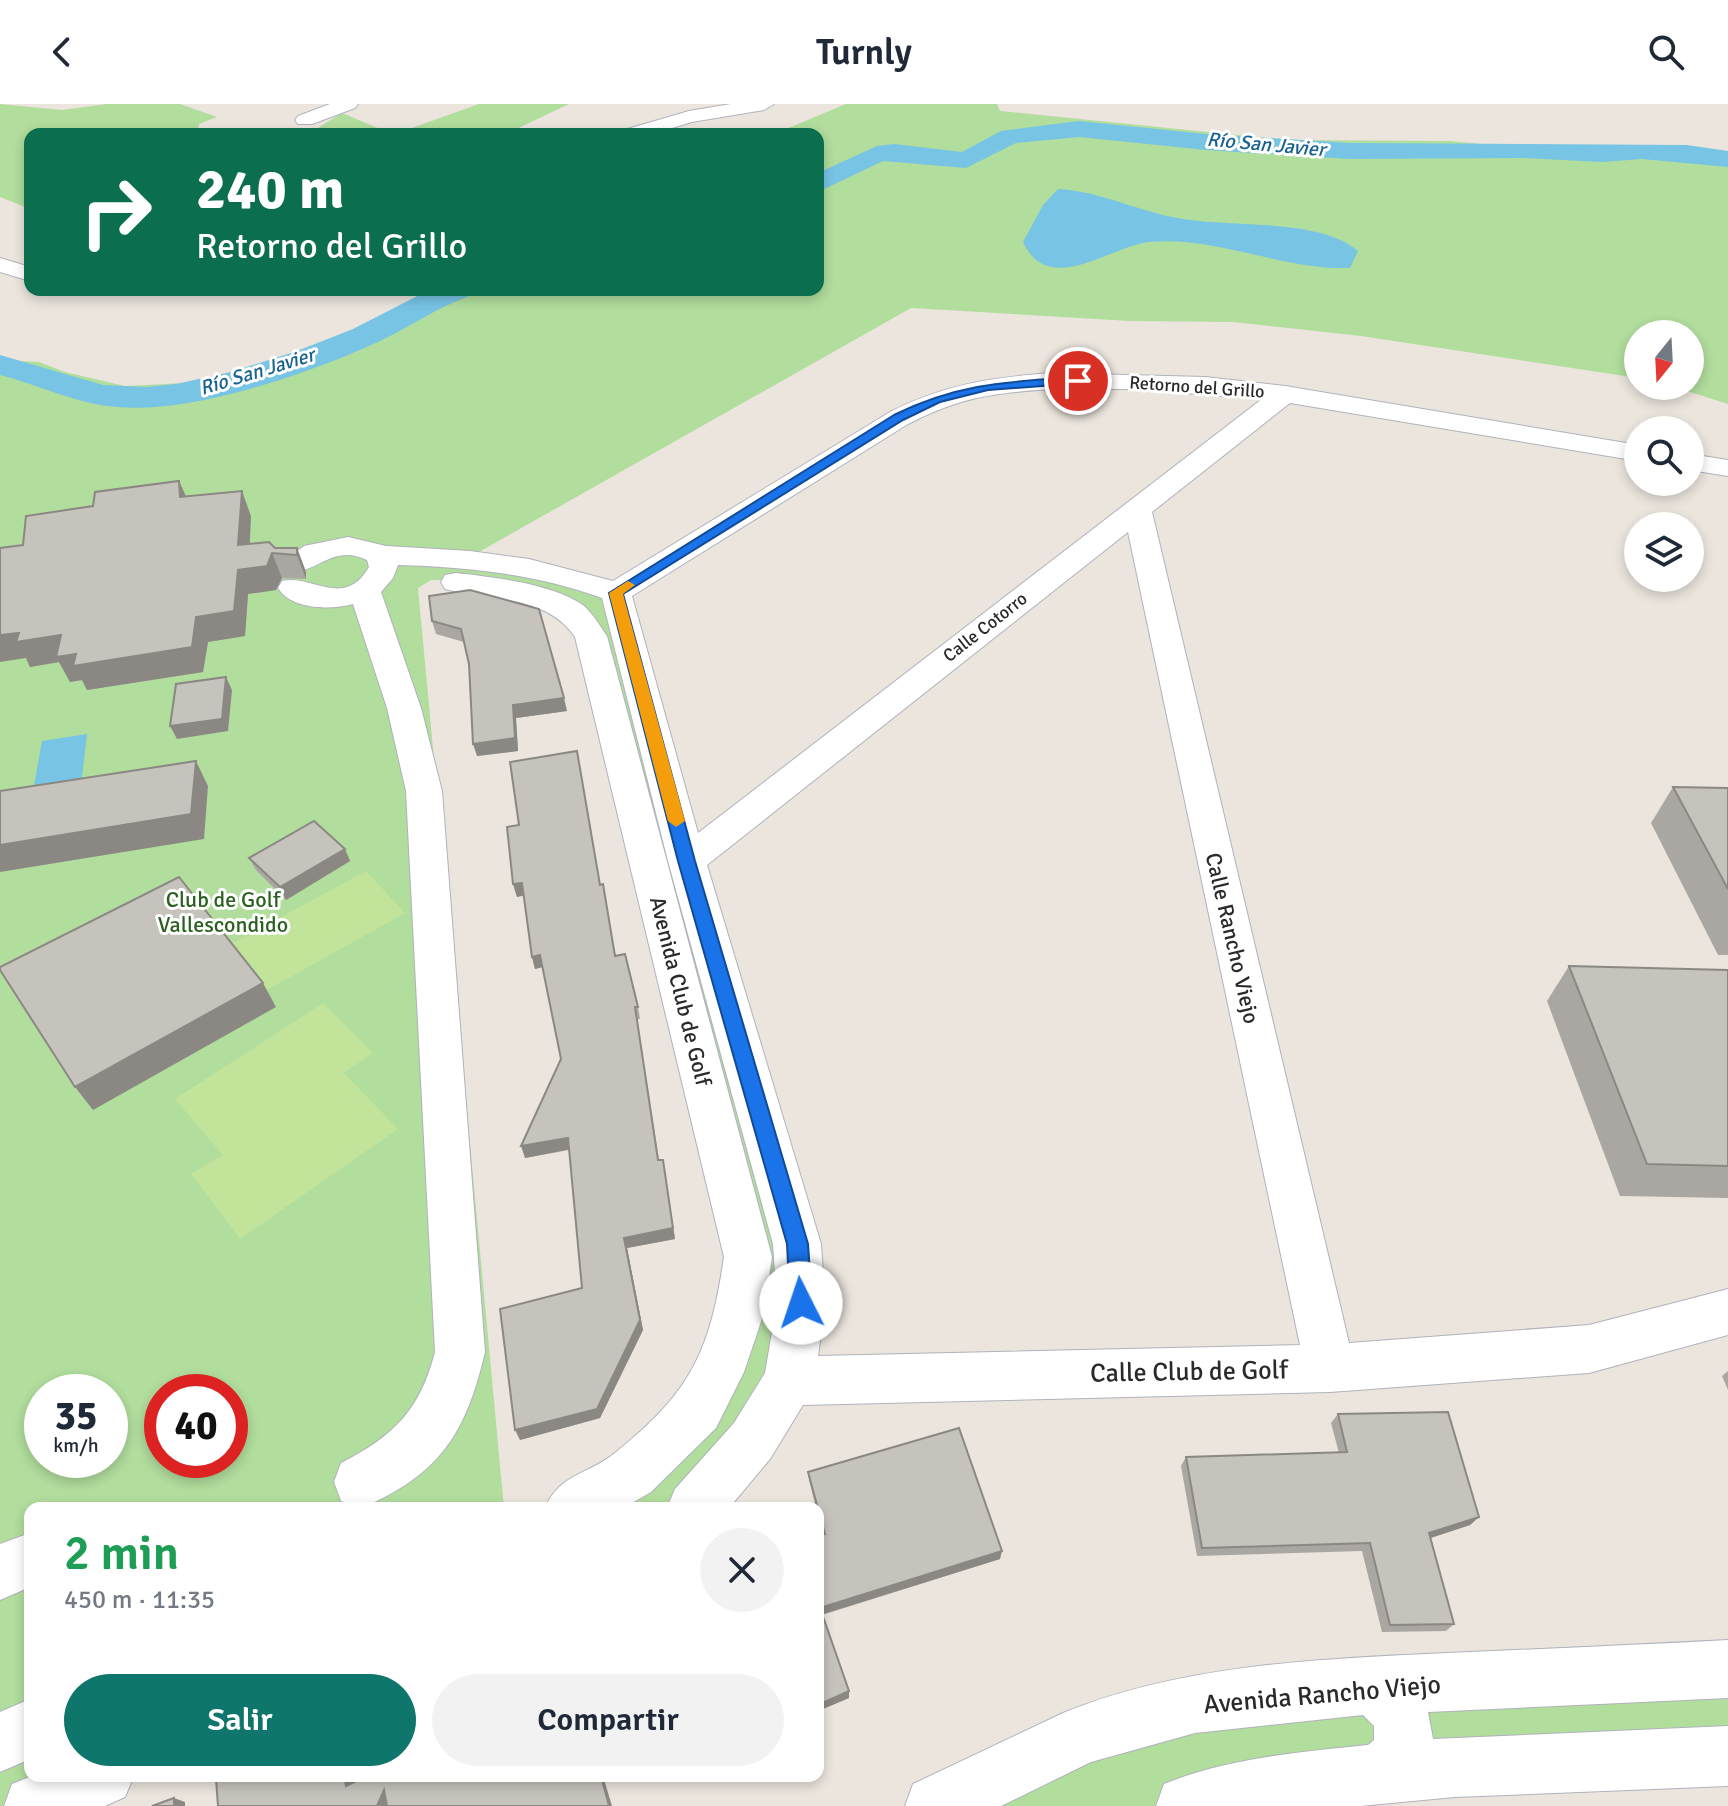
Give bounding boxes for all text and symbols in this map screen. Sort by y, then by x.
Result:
icon: back [40,30,84,74]
text: Turnly [816,30,912,75]
icon: search [1644,30,1688,74]
water label: Río San Javier [1206,127,1329,162]
text: 240 m [196,155,344,224]
icon: right [64,160,168,264]
text: Retorno del Grillo [196,224,467,269]
north arrow [1624,320,1704,400]
map controls [1624,320,1704,592]
water label: Río San Javier [197,341,320,401]
pin [1044,347,1112,415]
icon: arrive [1056,359,1100,403]
street label: Retorno del Grillo [1129,371,1265,403]
button: search [1624,416,1704,496]
button: layers [1624,512,1704,592]
street label: Calle Cotorro [939,587,1031,667]
street label: Calle Rancho Viejo [1200,850,1265,1026]
park label: Club de Golf Vallescondido [158,886,288,938]
street label: Avenida Club de Golf [644,894,717,1090]
position arrow [759,1261,843,1345]
street label: Calle Club de Golf [1090,1354,1289,1390]
speed limit sign: 40 [144,1374,248,1478]
text: 35 [54,1391,98,1441]
text: km/h [53,1433,99,1458]
text: 2 min [64,1524,179,1583]
button: close [700,1528,784,1612]
text: 450 m · 11:35 [64,1584,215,1616]
street label: Avenida Rancho Viejo [1202,1669,1442,1721]
button: Salir [64,1674,416,1766]
button: Compartir [432,1674,784,1766]

